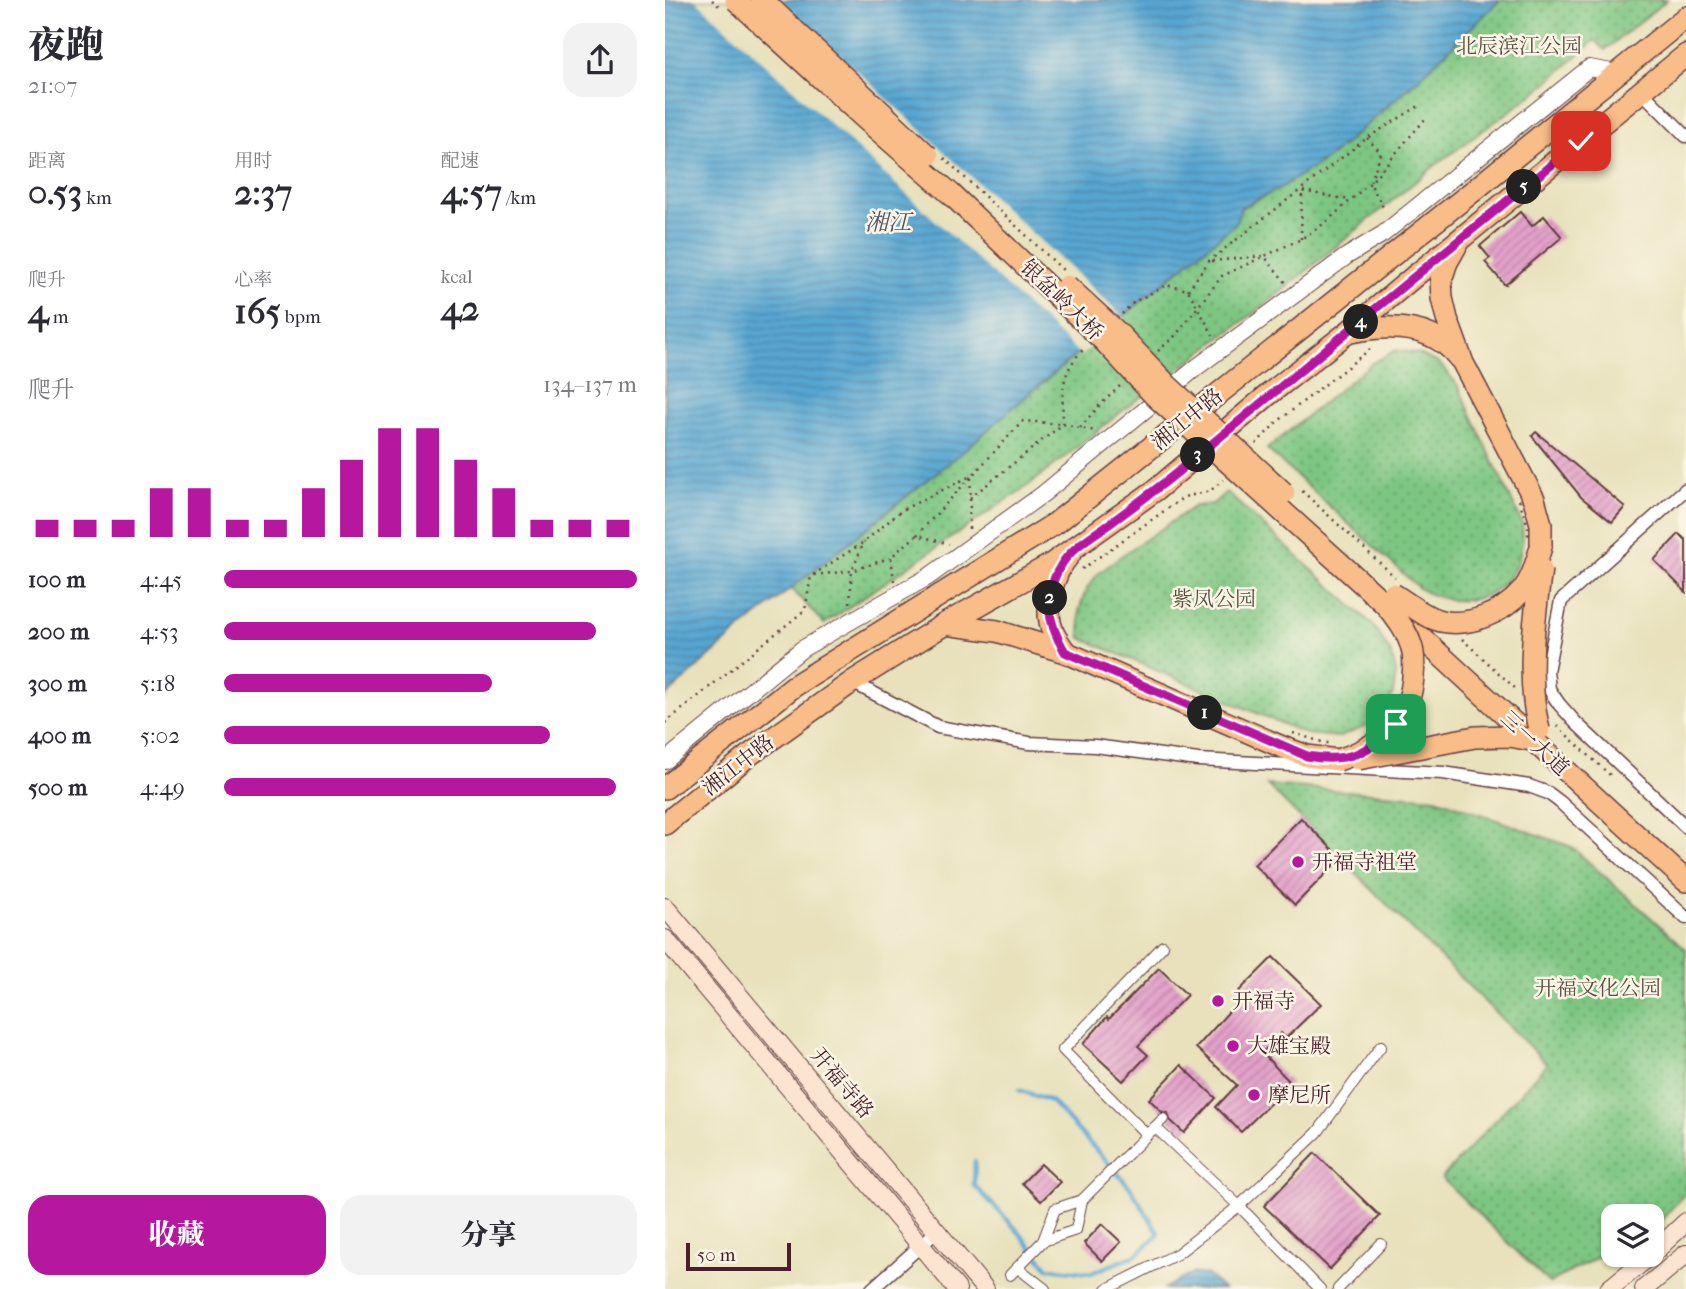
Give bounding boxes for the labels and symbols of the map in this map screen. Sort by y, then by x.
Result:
park label: 北辰滨江公园 [1456,34,1582,58]
pin [1551,111,1611,171]
pin: 5 [1507,170,1541,204]
water label: 湘江 [865,209,914,236]
street label: 银盆岭大桥 [1016,255,1108,345]
pin: 4 [1343,304,1379,340]
street label: 湘江中路 [1147,383,1227,455]
pin: 3 [1181,438,1215,472]
pin: 2 [1033,580,1067,616]
park label: 紫凤公园 [1172,587,1256,611]
pin [1366,694,1426,754]
pin: 1 [1187,696,1223,730]
street label: 三一大道 [1496,706,1574,780]
street label: 湘江中路 [698,730,778,800]
place label: 开福寺祖堂 [1312,850,1417,874]
marker: 开福寺祖堂 [1290,854,1306,870]
park label: 开福文化公园 [1535,976,1661,1000]
place label: 开福寺 [1232,989,1295,1013]
marker: 开福寺 [1210,993,1226,1009]
place label: 大雄宝殿 [1247,1034,1331,1058]
marker: 大雄宝殿 [1225,1038,1241,1054]
street label: 开福寺路 [806,1043,878,1123]
place label: 摩尼所 [1268,1083,1331,1107]
marker: 摩尼所 [1246,1087,1262,1103]
scale bar [686,1240,791,1272]

